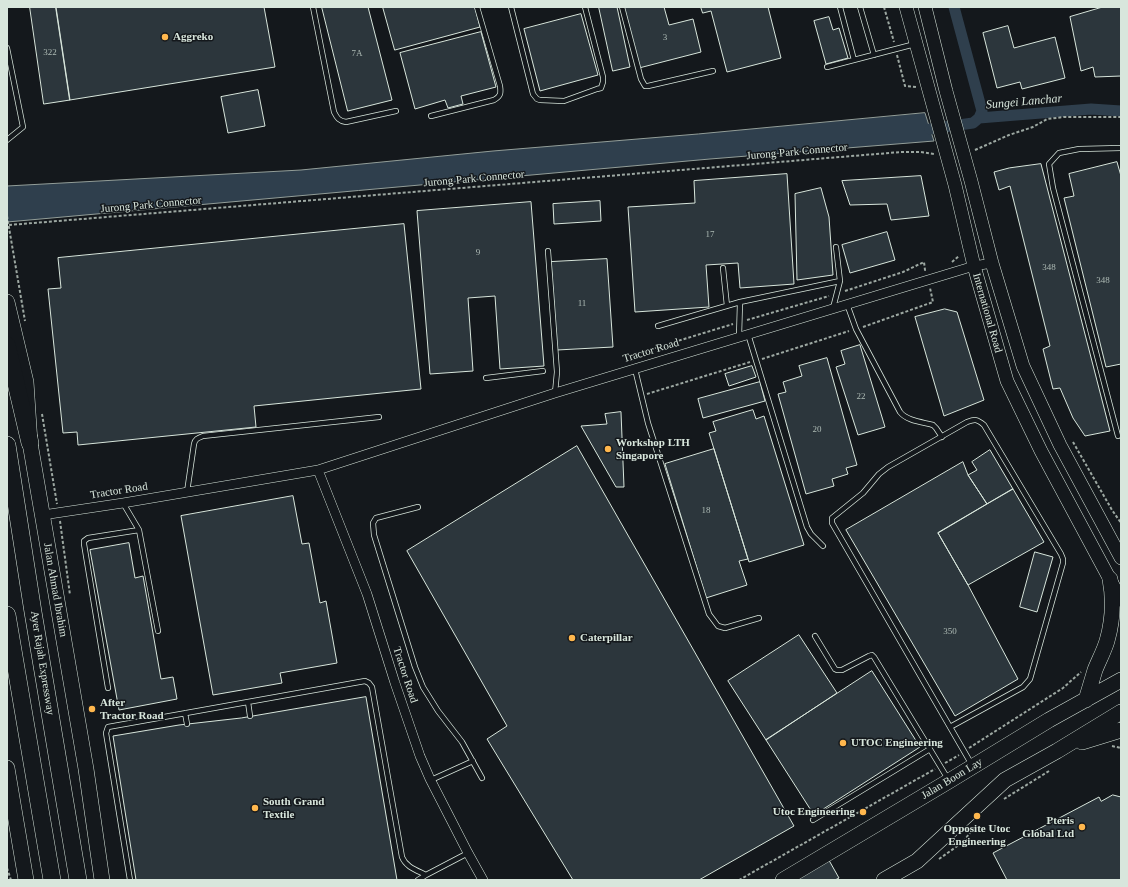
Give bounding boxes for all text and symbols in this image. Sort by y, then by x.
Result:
place label: Aggreko [173,30,213,44]
marker: Aggreko [160,32,170,42]
house number: 3 [663,33,667,43]
house number: 322 [43,48,57,58]
house number: 7A [352,49,362,59]
water label: Sungei Lanchar [985,92,1063,112]
street label: Jurong Park Connector [746,141,848,163]
street label: Jurong Park Connector [423,168,525,190]
street label: Jurong Park Connector [100,194,202,216]
house number: 17 [706,230,714,240]
house number: 9 [476,248,480,258]
house number: 348 [1042,263,1056,273]
street label: International Road [969,272,1005,354]
house number: 348 [1096,276,1110,286]
house number: 11 [578,299,586,309]
street label: Tractor Road [621,336,681,366]
house number: 22 [856,392,866,402]
house number: 20 [812,425,822,435]
place label: Workshop LTH Singapore [616,436,690,462]
marker: Workshop LTH Singapore [603,444,613,454]
street label: Tractor Road [89,480,149,502]
house number: 18 [702,506,710,516]
street label: Jalan Ahmad Ibrahim [40,542,70,638]
street label: Ayer Rajah Expressway [27,610,57,716]
house number: 350 [943,627,957,637]
place label: Caterpillar [580,631,633,645]
marker: Caterpillar [567,633,577,643]
street label: Tractor Road [390,645,420,705]
place label: After Tractor Road [100,696,164,722]
marker: After Tractor Road [87,704,97,714]
place label: UTOC Engineering [851,736,943,750]
marker: UTOC Engineering [838,738,848,748]
street label: Jalan Boon Lay [919,756,985,802]
place label: South Grand Textile [263,795,324,821]
marker: South Grand Textile [250,803,260,813]
place label: Utoc Engineering [773,805,855,819]
marker: Utoc Engineering [858,807,868,817]
marker: Opposite Utoc Engineering [972,811,982,821]
place label: Pteris Global Ltd [1022,814,1074,840]
place label: Opposite Utoc Engineering [944,822,1010,848]
marker: Pteris Global Ltd [1077,822,1087,832]

